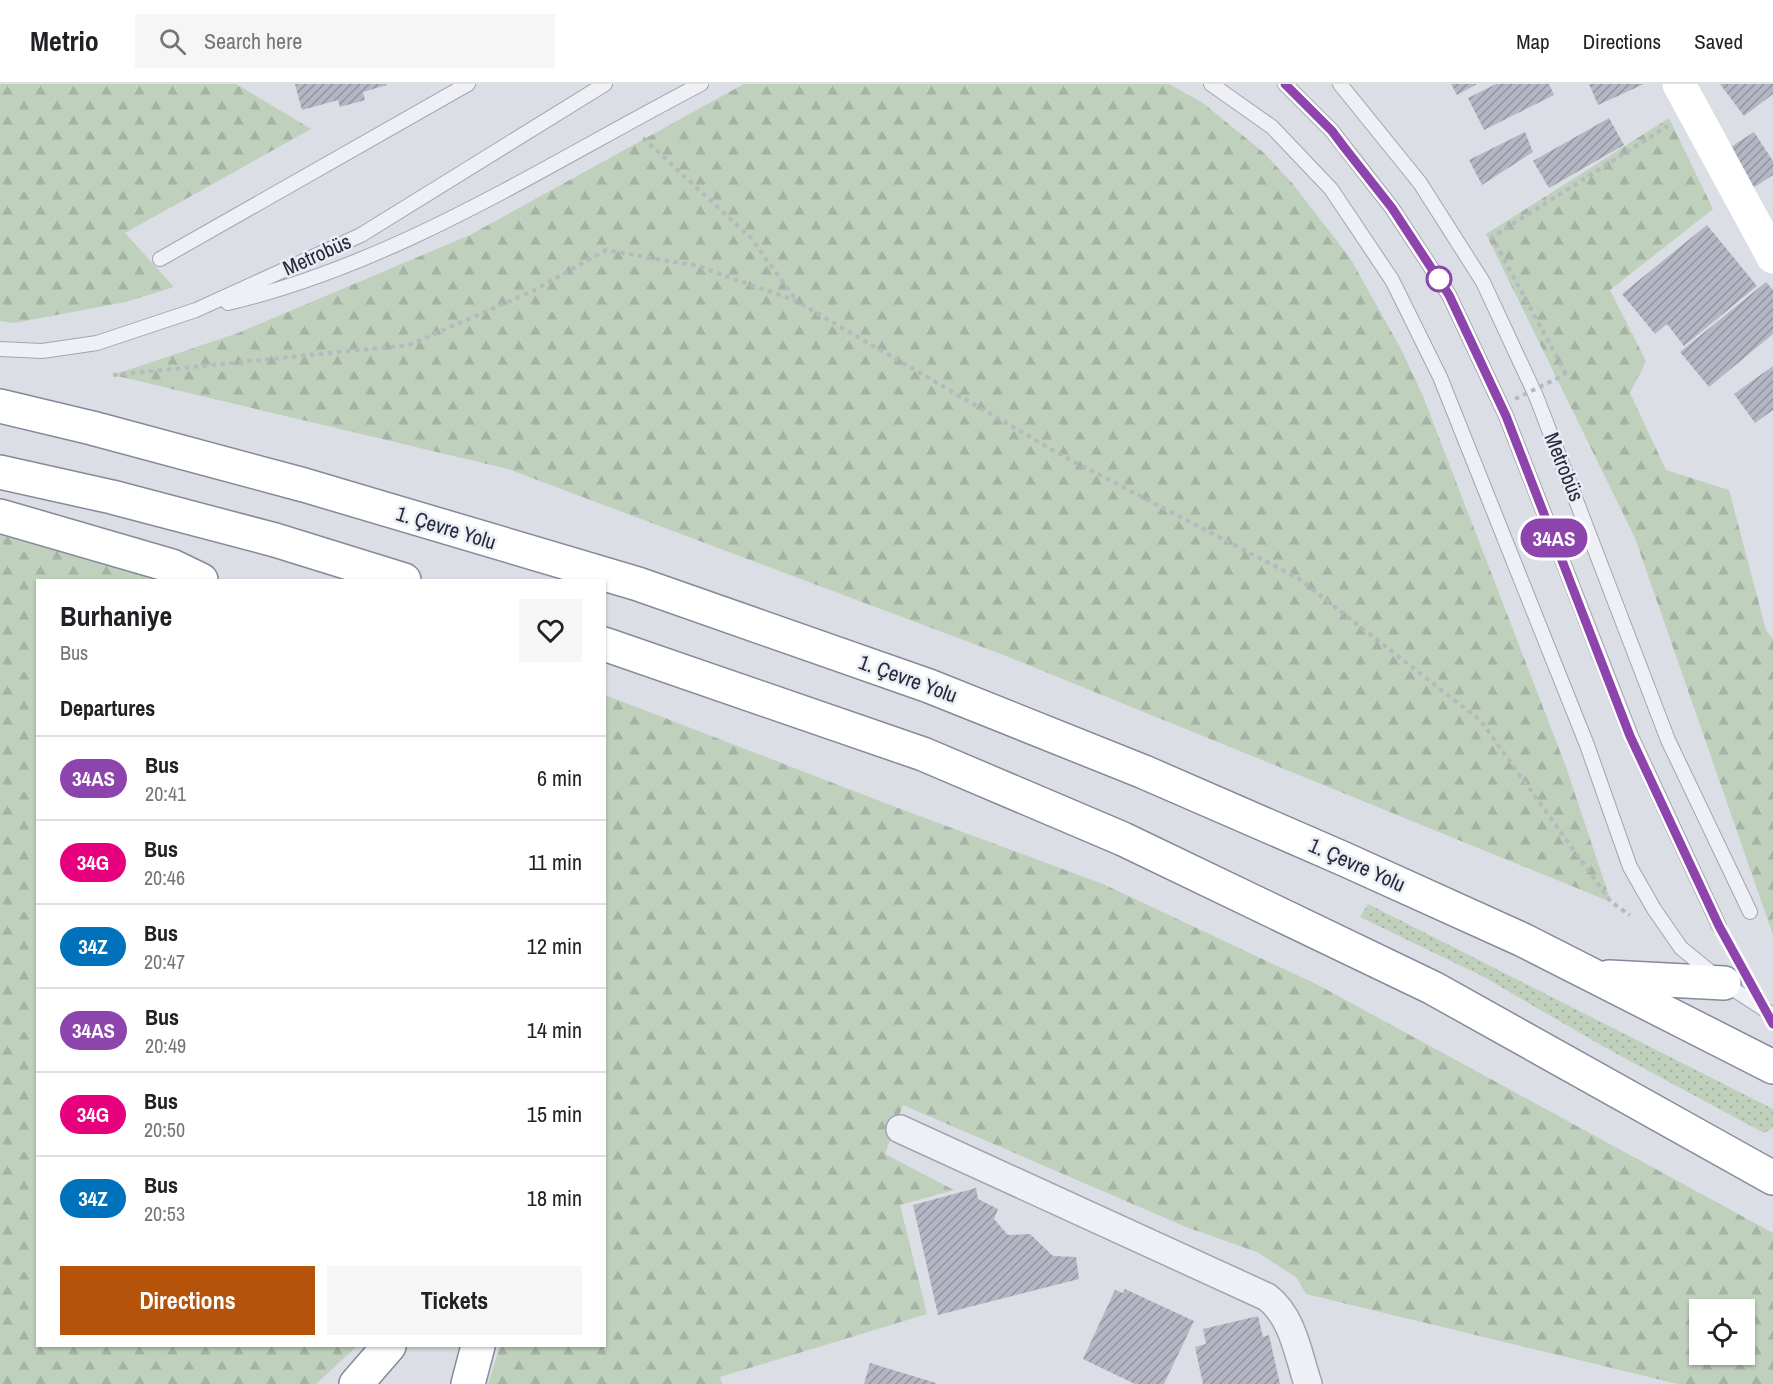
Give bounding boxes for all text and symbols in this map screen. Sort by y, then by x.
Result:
search box [135,14,555,68]
text: Metrio [30,22,99,60]
icon: search [156,25,189,58]
text: Search here [204,26,302,56]
text: Map [1516,27,1550,56]
text: Directions [1583,27,1661,56]
text: Saved [1694,27,1743,56]
street label: Metrobüs [278,227,355,282]
unlabelled marker [1426,266,1452,292]
street label: Metrobüs [1538,428,1591,506]
street label: 1. Çevre Yolu [393,499,499,556]
line badge: 34AS [1512,518,1596,558]
text: 34AS [1532,524,1576,553]
text: Burhaniye [60,597,172,635]
button: heart [519,599,582,662]
text: Bus [60,639,88,666]
street label: 1. Çevre Yolu [855,647,961,710]
text: Departures [60,693,155,723]
text: Bus [145,750,179,780]
text: 6 min [537,763,582,793]
text: 34AS [72,764,115,793]
text: 20:41 [145,780,186,807]
street label: 1. Çevre Yolu [1304,830,1410,899]
text: Bus [144,834,178,864]
text: 11 min [528,847,582,877]
text: 34G [77,848,109,877]
text: 20:46 [144,864,185,891]
text: Bus [144,918,178,948]
text: 12 min [527,931,582,961]
text: 34Z [78,932,108,961]
text: 20:47 [144,948,185,975]
text: Bus [145,1002,179,1032]
text: 14 min [527,1015,582,1045]
text: 34AS [72,1016,115,1045]
text: 20:49 [145,1032,186,1059]
text: Bus [144,1086,178,1116]
text: 15 min [527,1099,582,1129]
text: 34G [77,1100,109,1129]
text: 20:50 [144,1116,185,1143]
text: Bus [144,1170,178,1200]
text: 18 min [527,1183,582,1213]
text: 34Z [78,1184,108,1213]
text: 20:53 [144,1200,185,1227]
button: Directions [60,1266,315,1335]
button: Tickets [327,1266,582,1335]
map controls [1689,1299,1755,1365]
button: locate [1689,1299,1755,1365]

